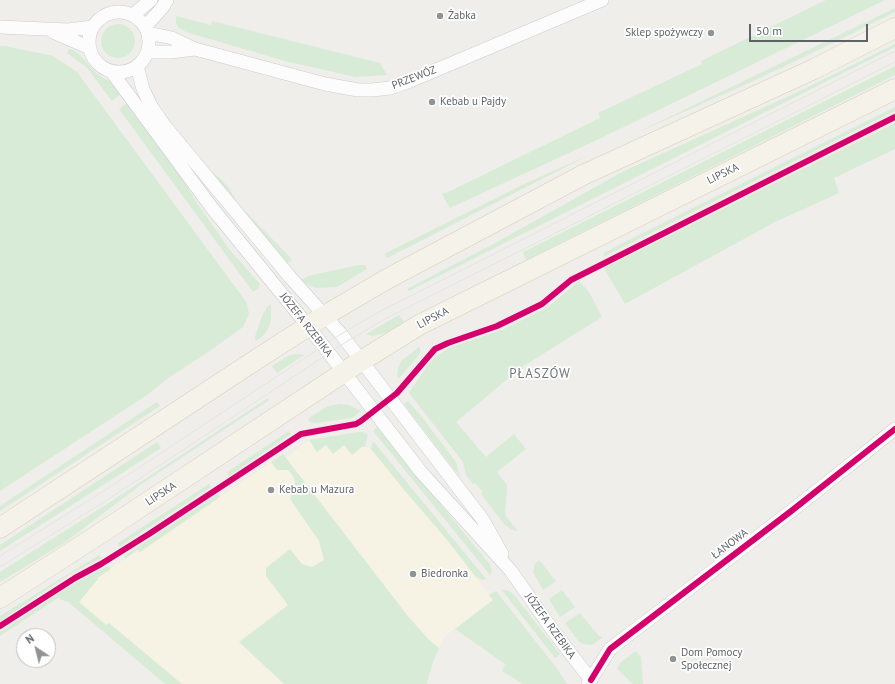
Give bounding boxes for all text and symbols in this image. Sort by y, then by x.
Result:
place label: Żabka [448,9,476,23]
marker: Żabka [435,11,445,21]
scale bar [751,16,870,42]
text: 50 m [756,23,782,38]
place label: Sklep spożywczy [625,26,703,40]
marker: Sklep spożywczy [706,28,716,38]
street label: PRZEWÓZ [390,64,438,92]
place label: Kebab u Pajdy [440,95,506,109]
marker: Kebab u Pajdy [427,97,437,107]
street label: LIPSKA [705,161,741,187]
street label: JÓZEFA RZEBIKA [277,290,335,360]
street label: LIPSKA [415,304,451,332]
district label: PŁASZÓW [509,366,571,382]
street label: LIPSKA [143,479,179,509]
place label: Kebab u Mazura [279,483,354,497]
marker: Kebab u Mazura [266,485,276,495]
street label: ŁANOWA [709,526,751,562]
place label: Biedronka [421,567,468,581]
marker: Biedronka [408,569,418,579]
street label: JÓZEFA RZEBIKA [522,591,578,661]
north arrow [16,628,56,668]
text: N [23,631,37,647]
place label: Dom Pomocy Społecznej [681,646,742,672]
marker: Dom Pomocy Społecznej [668,654,678,664]

